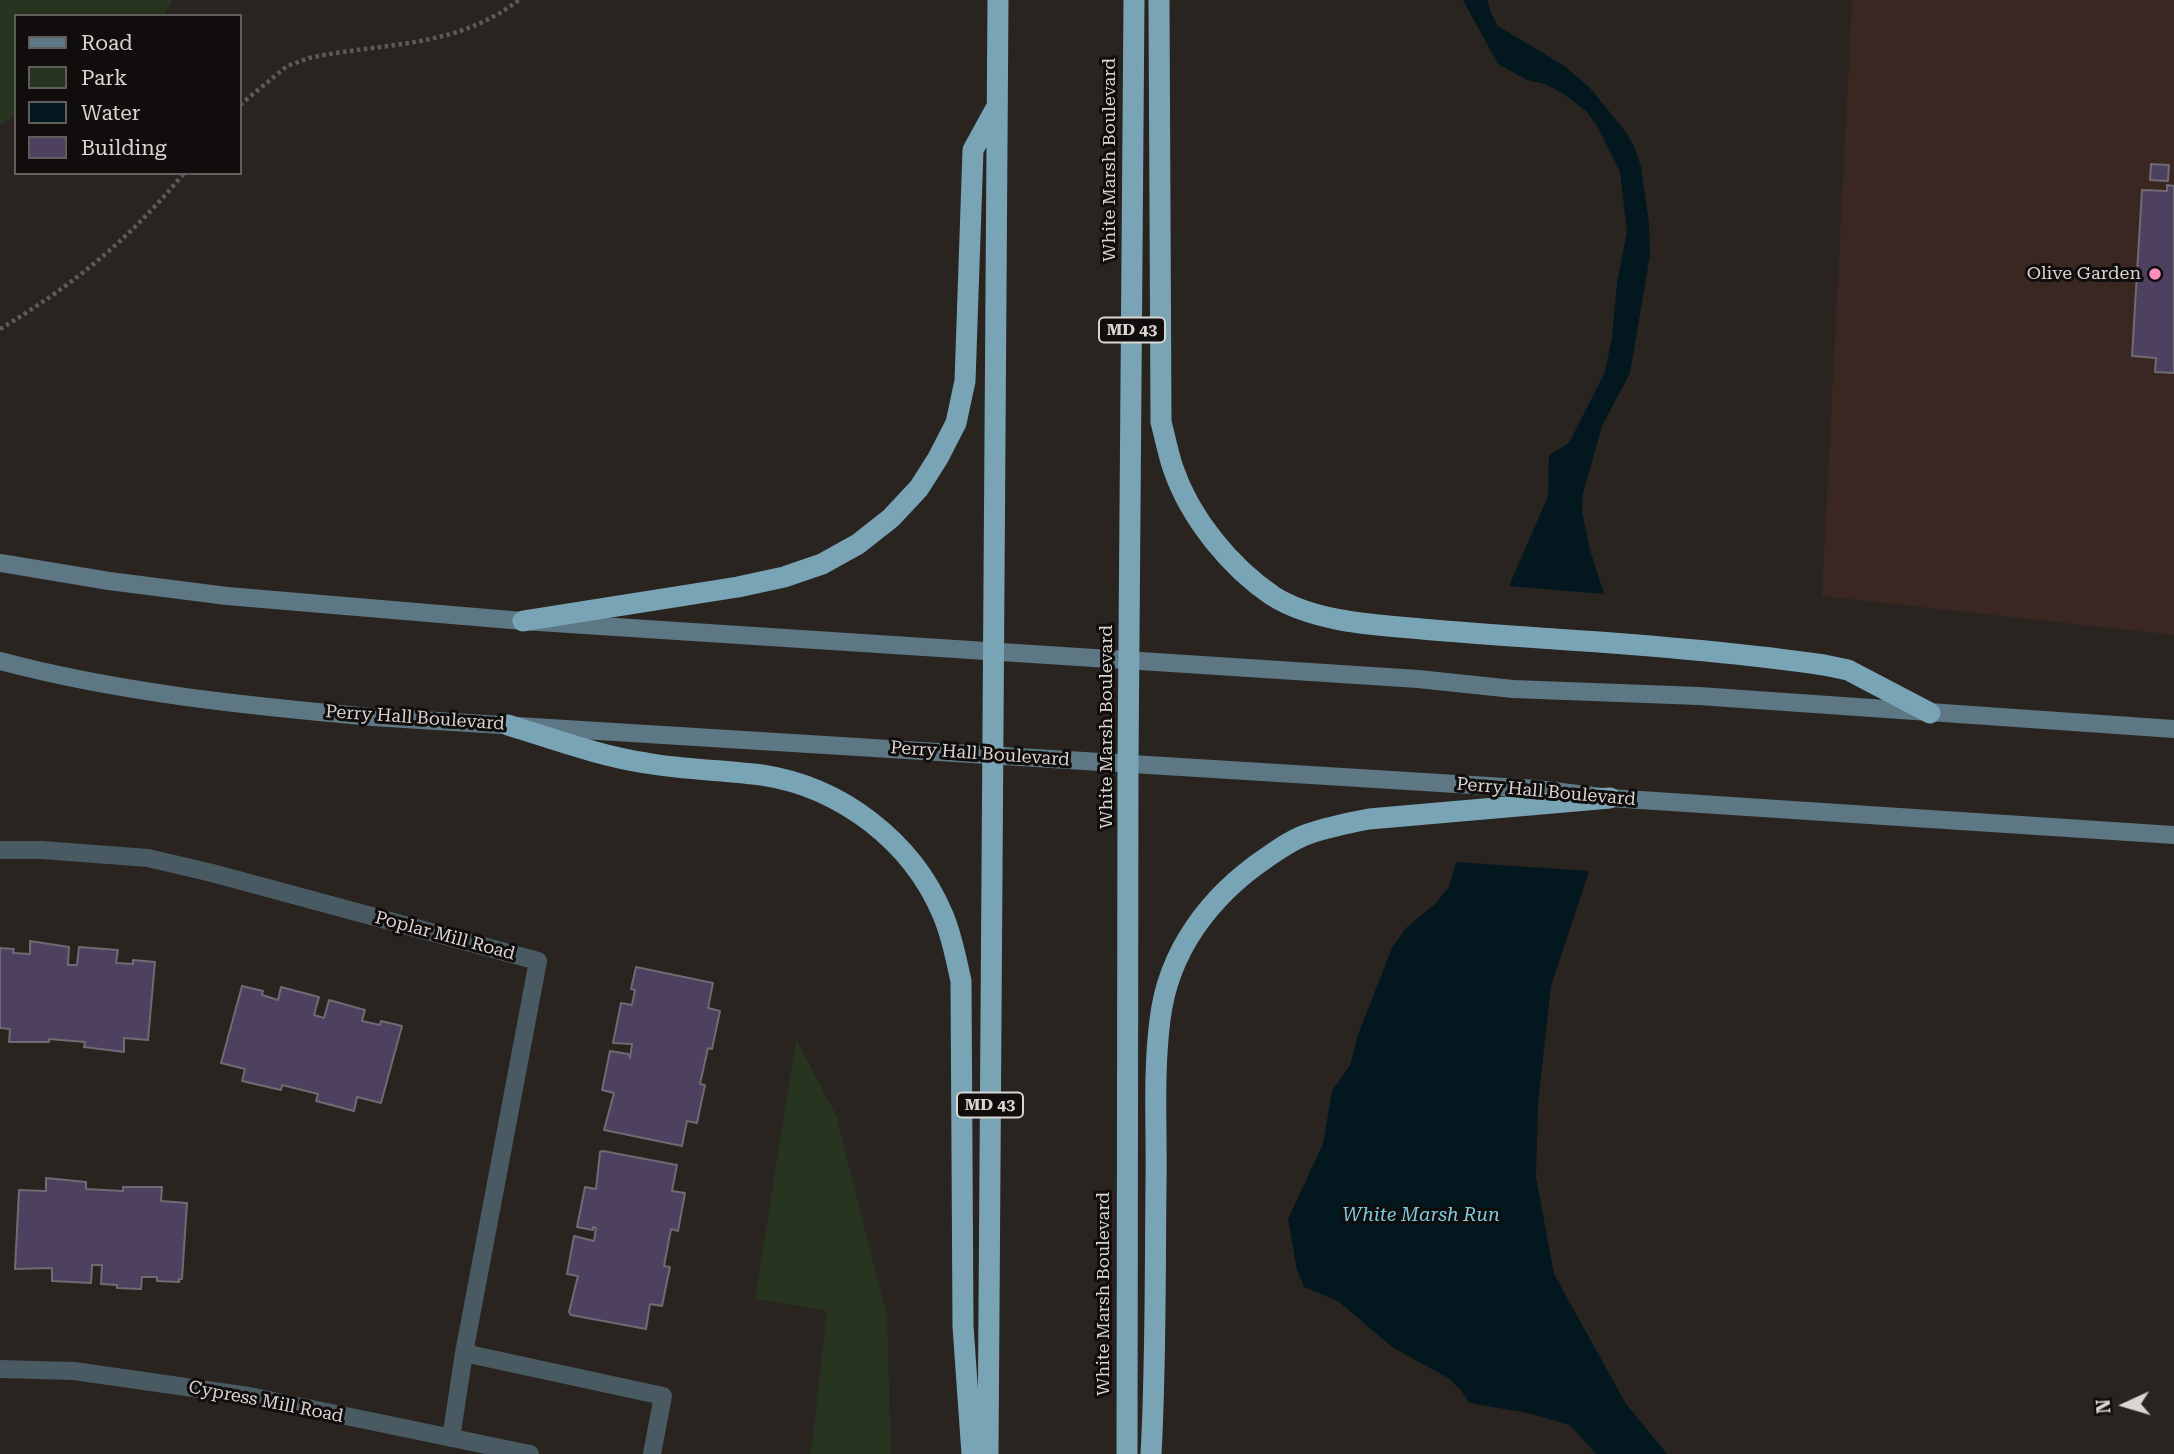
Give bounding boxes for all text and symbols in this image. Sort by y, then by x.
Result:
legend [14,14,242,175]
text: Road [81,31,133,55]
street label: White Marsh Boulevard [1099,58,1121,262]
text: Park [81,66,127,90]
text: Water [81,101,140,125]
text: Building [81,136,167,160]
place label: Olive Garden [2027,263,2141,285]
marker: Olive Garden [2147,266,2163,282]
road number: MD 43 [1099,318,1165,342]
street label: White Marsh Boulevard [1096,625,1118,829]
street label: Perry Hall Boulevard [325,701,505,735]
street label: Perry Hall Boulevard [890,737,1070,771]
street label: Perry Hall Boulevard [1455,773,1637,811]
street label: Poplar Mill Road [373,907,517,965]
road number: MD 43 [957,1092,1023,1118]
street label: White Marsh Boulevard [1093,1192,1115,1396]
water label: White Marsh Run [1342,1204,1500,1226]
north arrow [2090,1370,2160,1440]
street label: Cypress Mill Road [187,1376,345,1428]
text: N [2092,1398,2116,1415]

